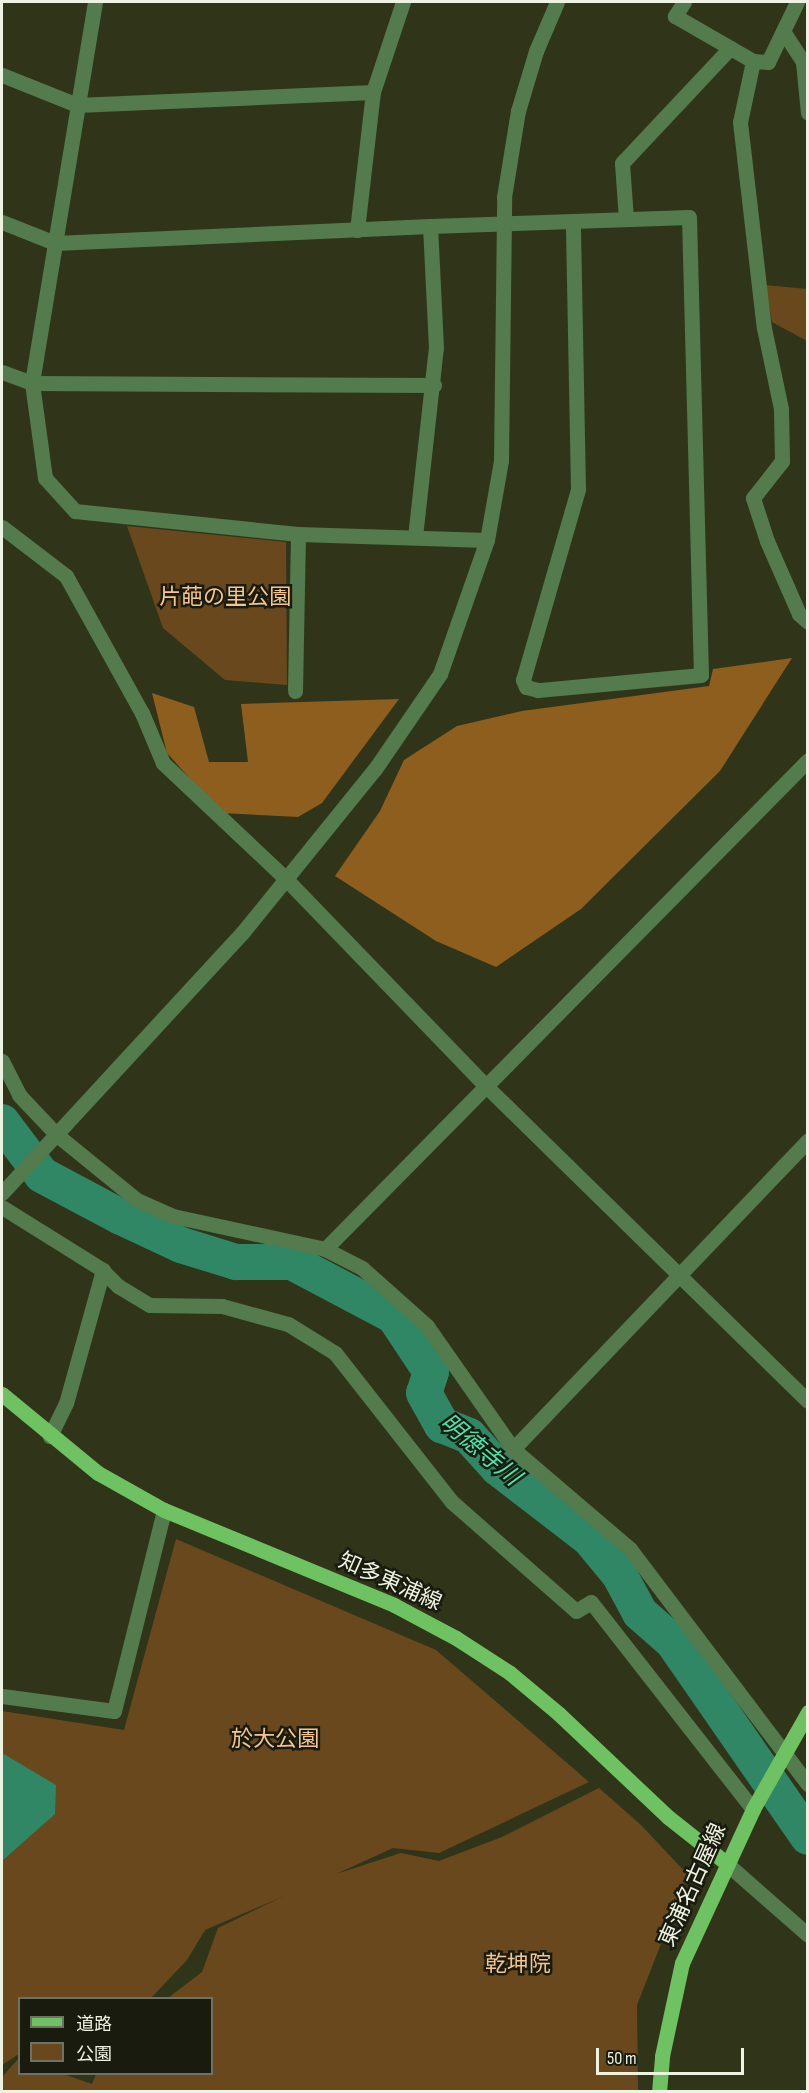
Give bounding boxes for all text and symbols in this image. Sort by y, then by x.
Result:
park label: 片葩の里公園 [159,585,291,611]
water label: 明徳寺川 [434,1408,526,1492]
street label: 知多東浦線 [334,1548,446,1616]
park label: 於大公園 [231,1727,319,1753]
street label: 東浦名古屋線 [654,1819,732,1951]
park label: 乾坤院 [485,1952,551,1978]
legend [18,1997,213,2075]
text: 道路 [76,2014,112,2035]
scale bar [599,2036,748,2074]
text: 公園 [76,2044,112,2065]
text: 50 m [607,2048,637,2069]

